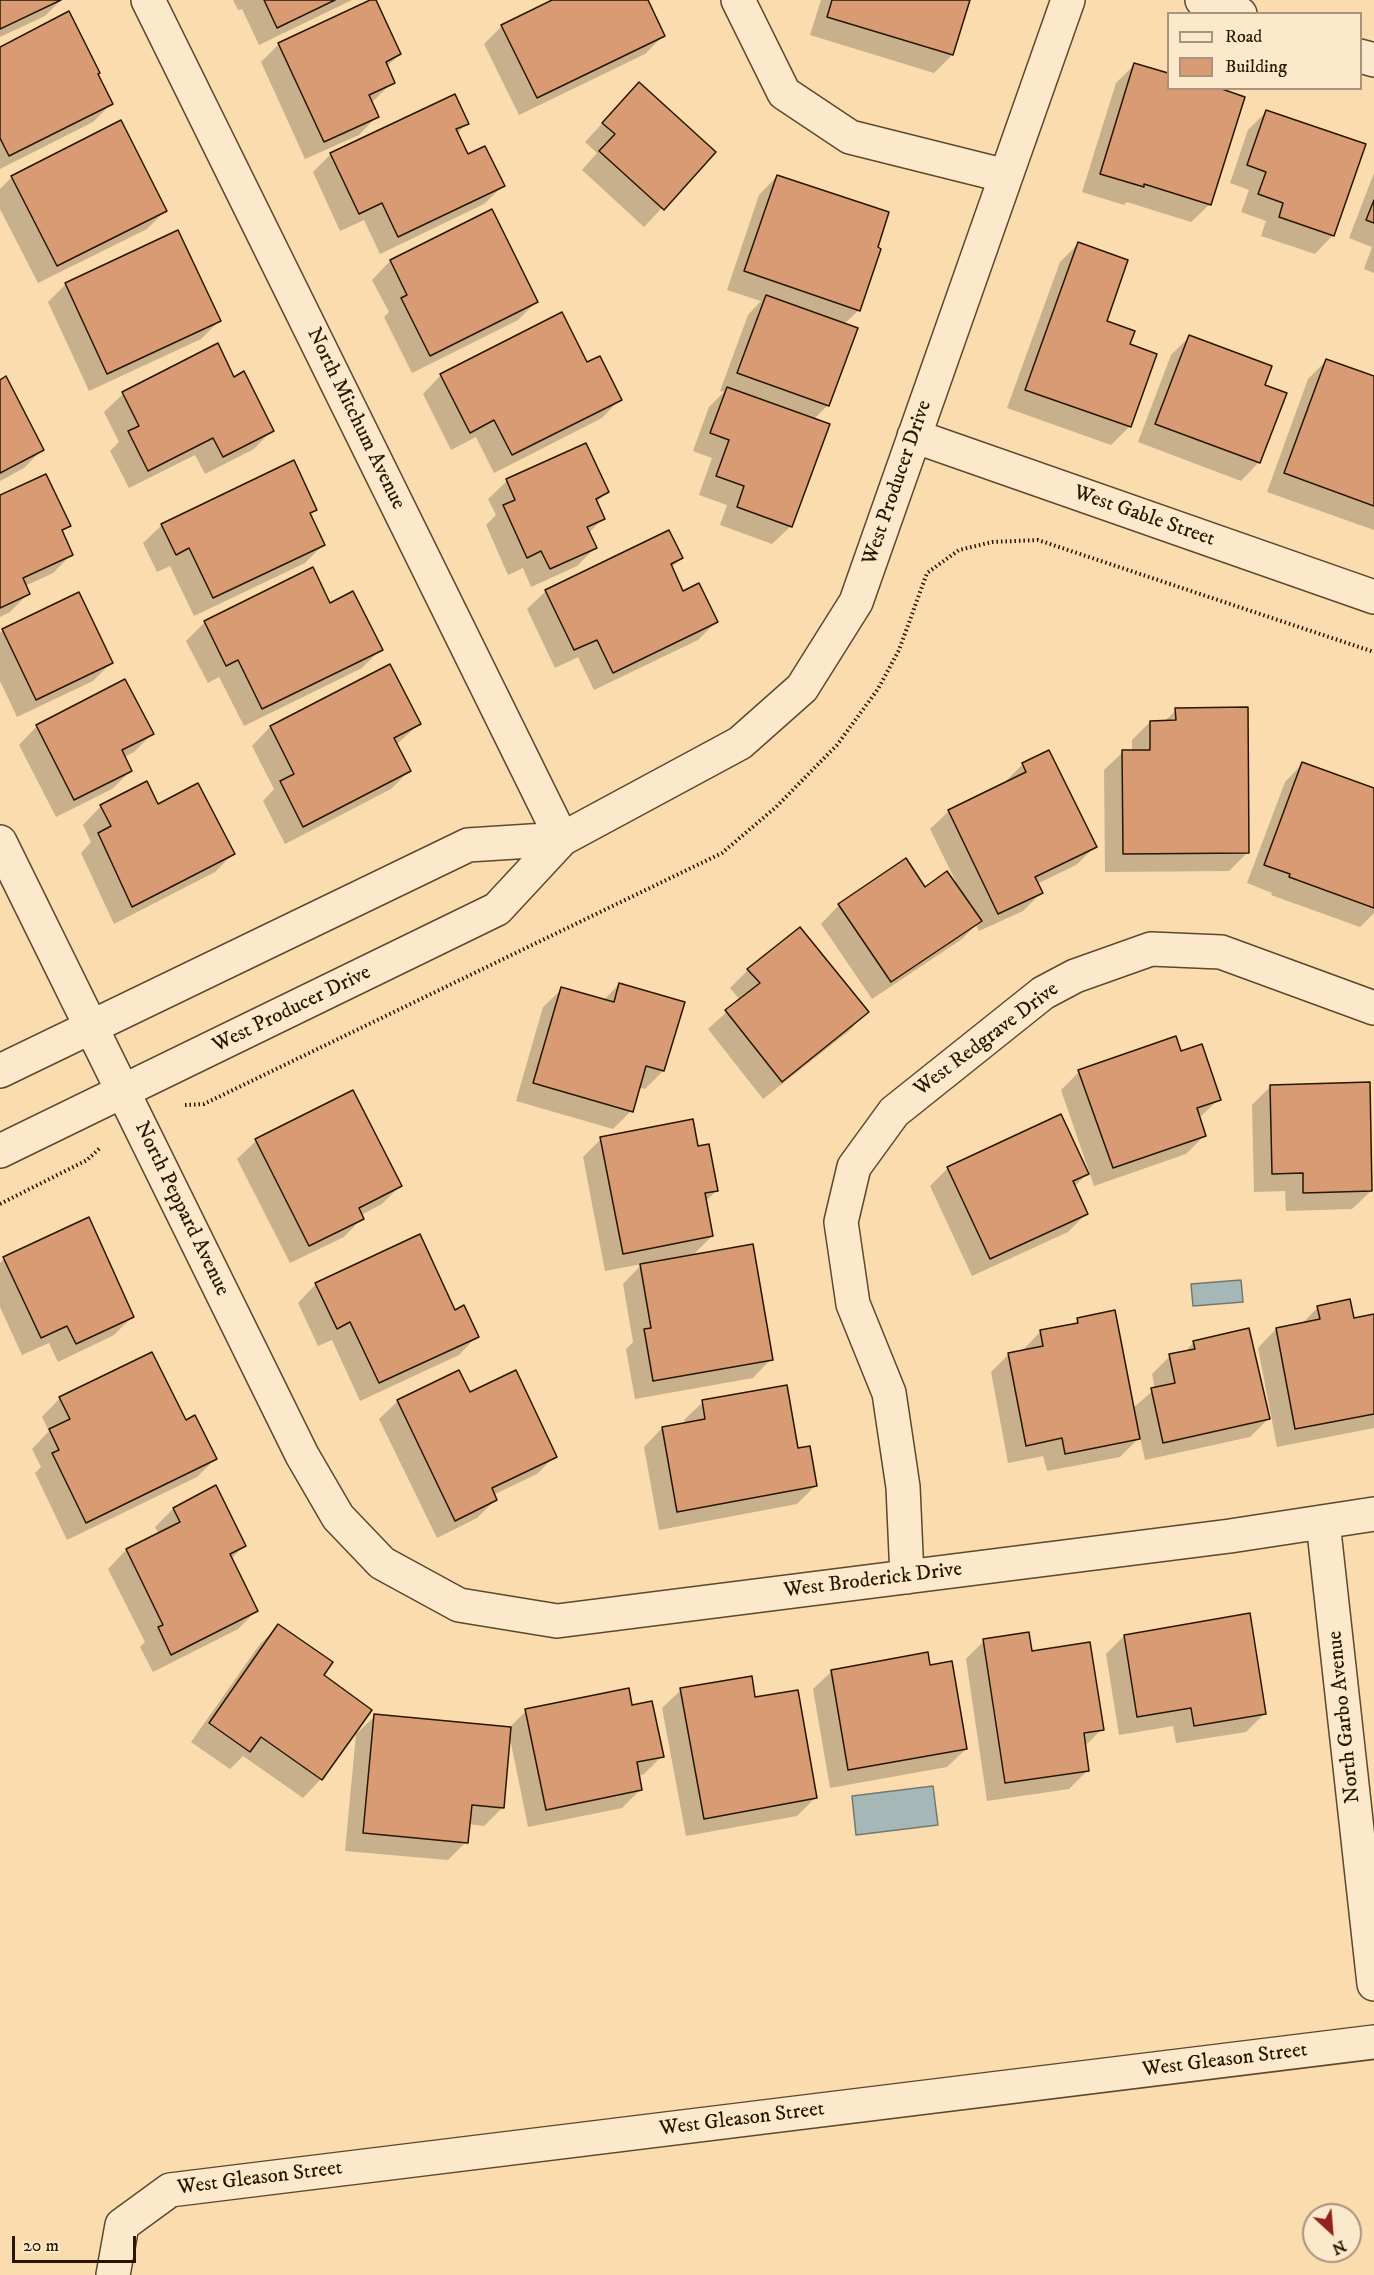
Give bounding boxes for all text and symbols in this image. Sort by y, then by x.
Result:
legend [1167,12,1362,90]
text: Road [1225,26,1262,48]
text: Building [1225,56,1287,78]
street label: North Mitchum Avenue [300,324,410,514]
street label: West Producer Drive [858,397,938,569]
street label: West Gable Street [1070,481,1218,553]
street label: West Producer Drive [209,961,375,1059]
street label: West Redgrave Drive [910,978,1064,1102]
street label: North Peppard Avenue [128,1118,234,1300]
street label: West Broderick Drive [782,1558,964,1604]
street label: North Garbo Avenue [1323,1629,1367,1805]
street label: West Gleason Street [1141,2038,1309,2084]
street label: West Gleason Street [658,2097,826,2143]
street label: West Gleason Street [176,2156,344,2202]
north arrow [1302,2203,1362,2263]
scale bar [15,2224,140,2262]
text: 20 m [23,2235,59,2257]
text: N [1329,2236,1349,2259]

